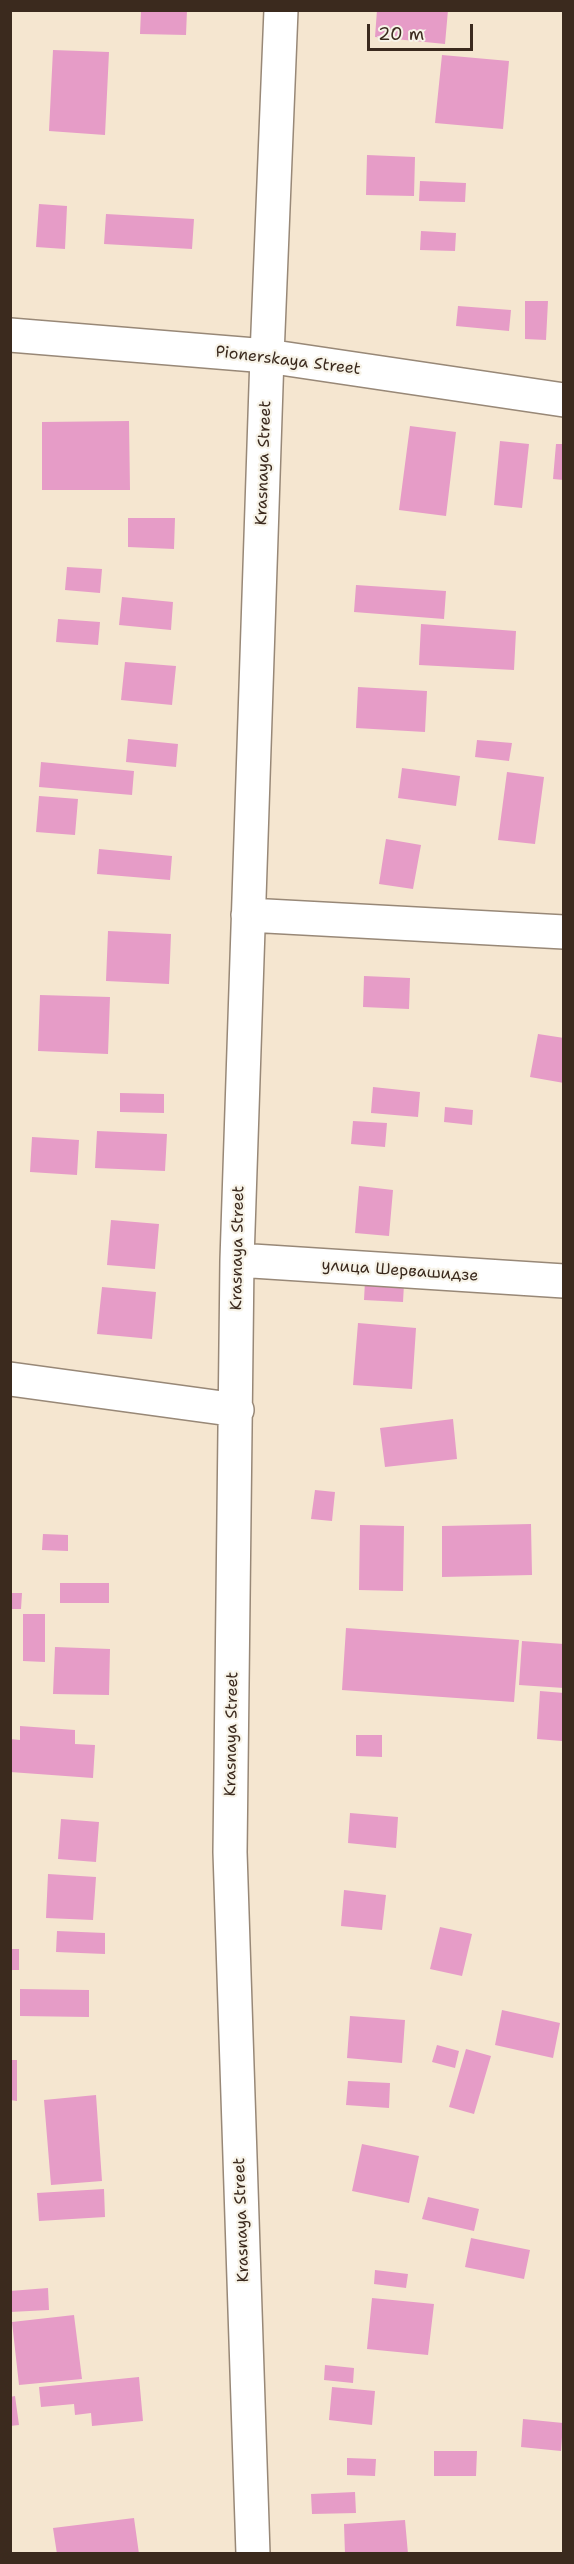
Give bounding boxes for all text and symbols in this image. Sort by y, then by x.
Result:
scale bar [370,12,476,50]
text: 20 m [378,22,424,46]
street label: Pionerskaya Street [214,343,362,379]
street label: Krasnaya Street [252,400,276,526]
street label: Krasnaya Street [227,1185,249,1311]
street label: улица Шервашидзе [321,1256,479,1286]
street label: Krasnaya Street [221,1671,243,1797]
street label: Krasnaya Street [230,2157,254,2283]

